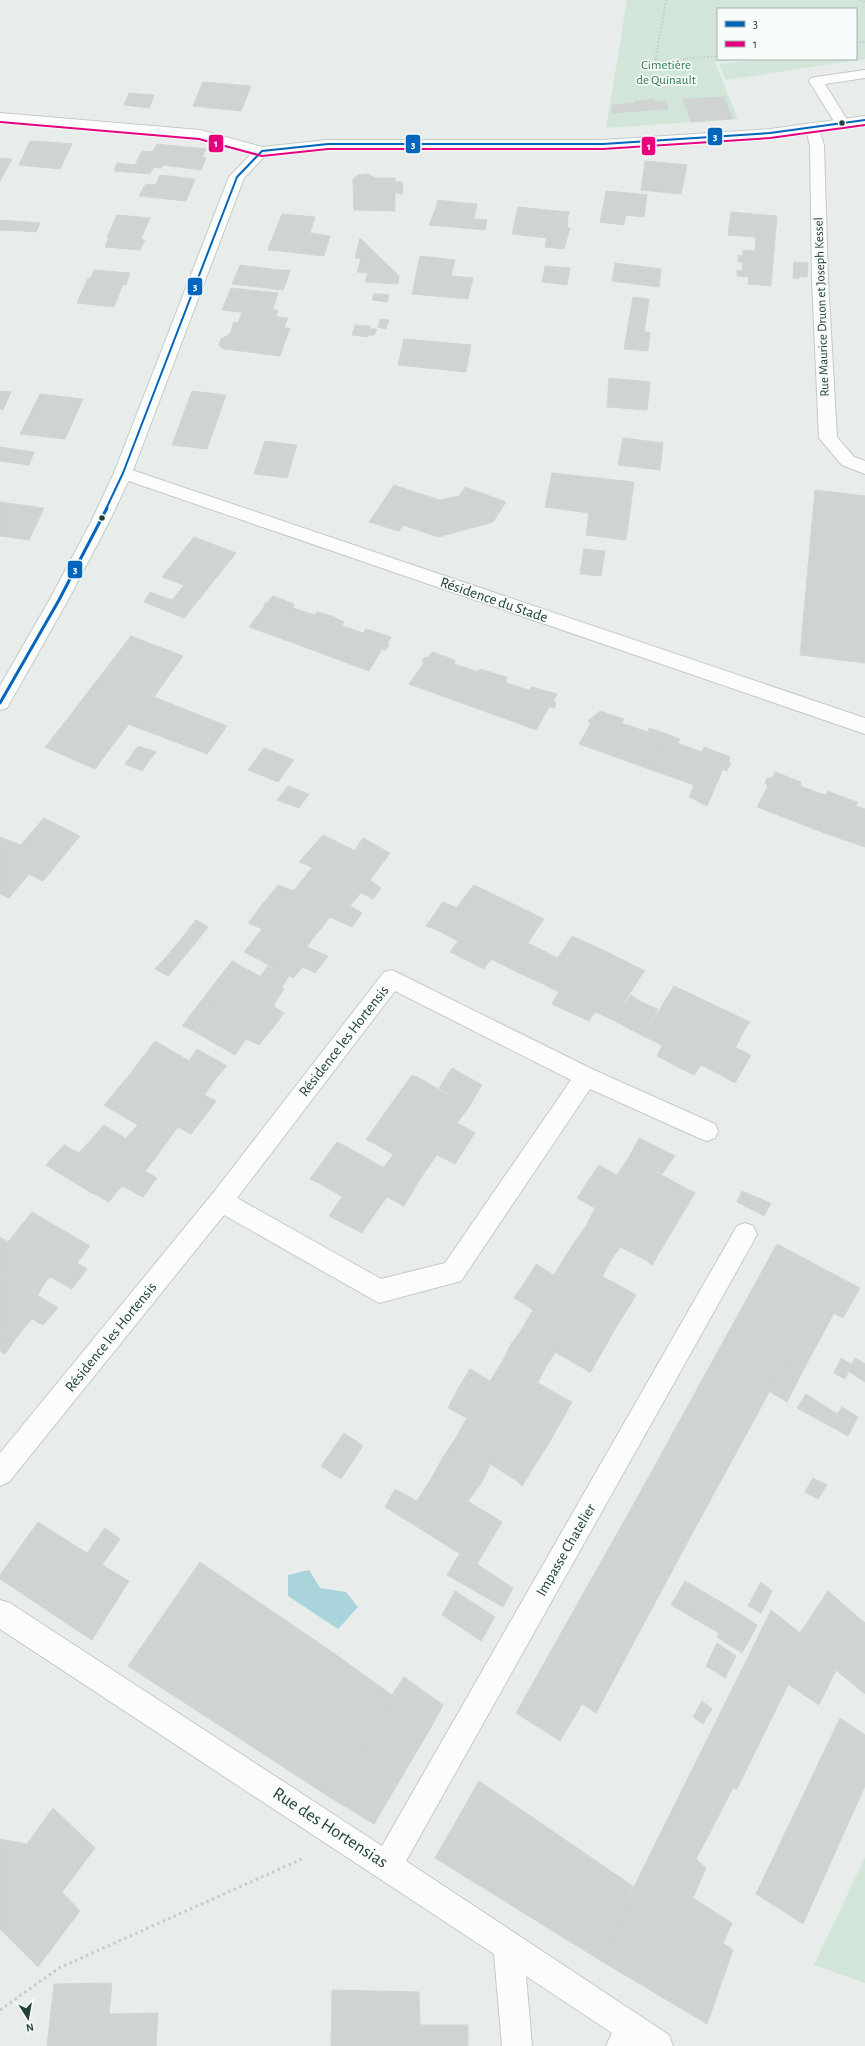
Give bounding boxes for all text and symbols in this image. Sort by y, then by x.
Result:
legend [717,8,857,60]
text: 3 [753,18,758,30]
text: 1 [753,38,757,50]
park label: Cimetière de Quinault [636,59,696,87]
unlabelled marker [837,118,847,128]
line badge: 3 [707,127,723,146]
text: 3 [713,131,718,142]
line badge: 1 [208,134,224,153]
line badge: 3 [405,134,421,154]
line badge: 1 [641,136,656,156]
text: 1 [214,138,218,149]
text: 3 [411,139,416,150]
text: 1 [647,141,651,152]
street label: Rue Maurice Druon et Joseph Kessel [812,217,832,397]
line badge: 3 [187,277,203,296]
text: 3 [193,281,198,292]
unlabelled marker [97,513,107,523]
line badge: 3 [67,560,83,579]
text: 3 [73,564,78,575]
street label: Résidence du Stade [438,575,550,625]
street label: Résidence les Hortensis [296,983,392,1099]
street label: Résidence les Hortensis [62,1279,160,1395]
street label: Impasse Chatelier [533,1501,599,1599]
street label: Rue des Hortensias [269,1784,391,1872]
north arrow [8,1998,48,2038]
text: N [25,2021,35,2033]

